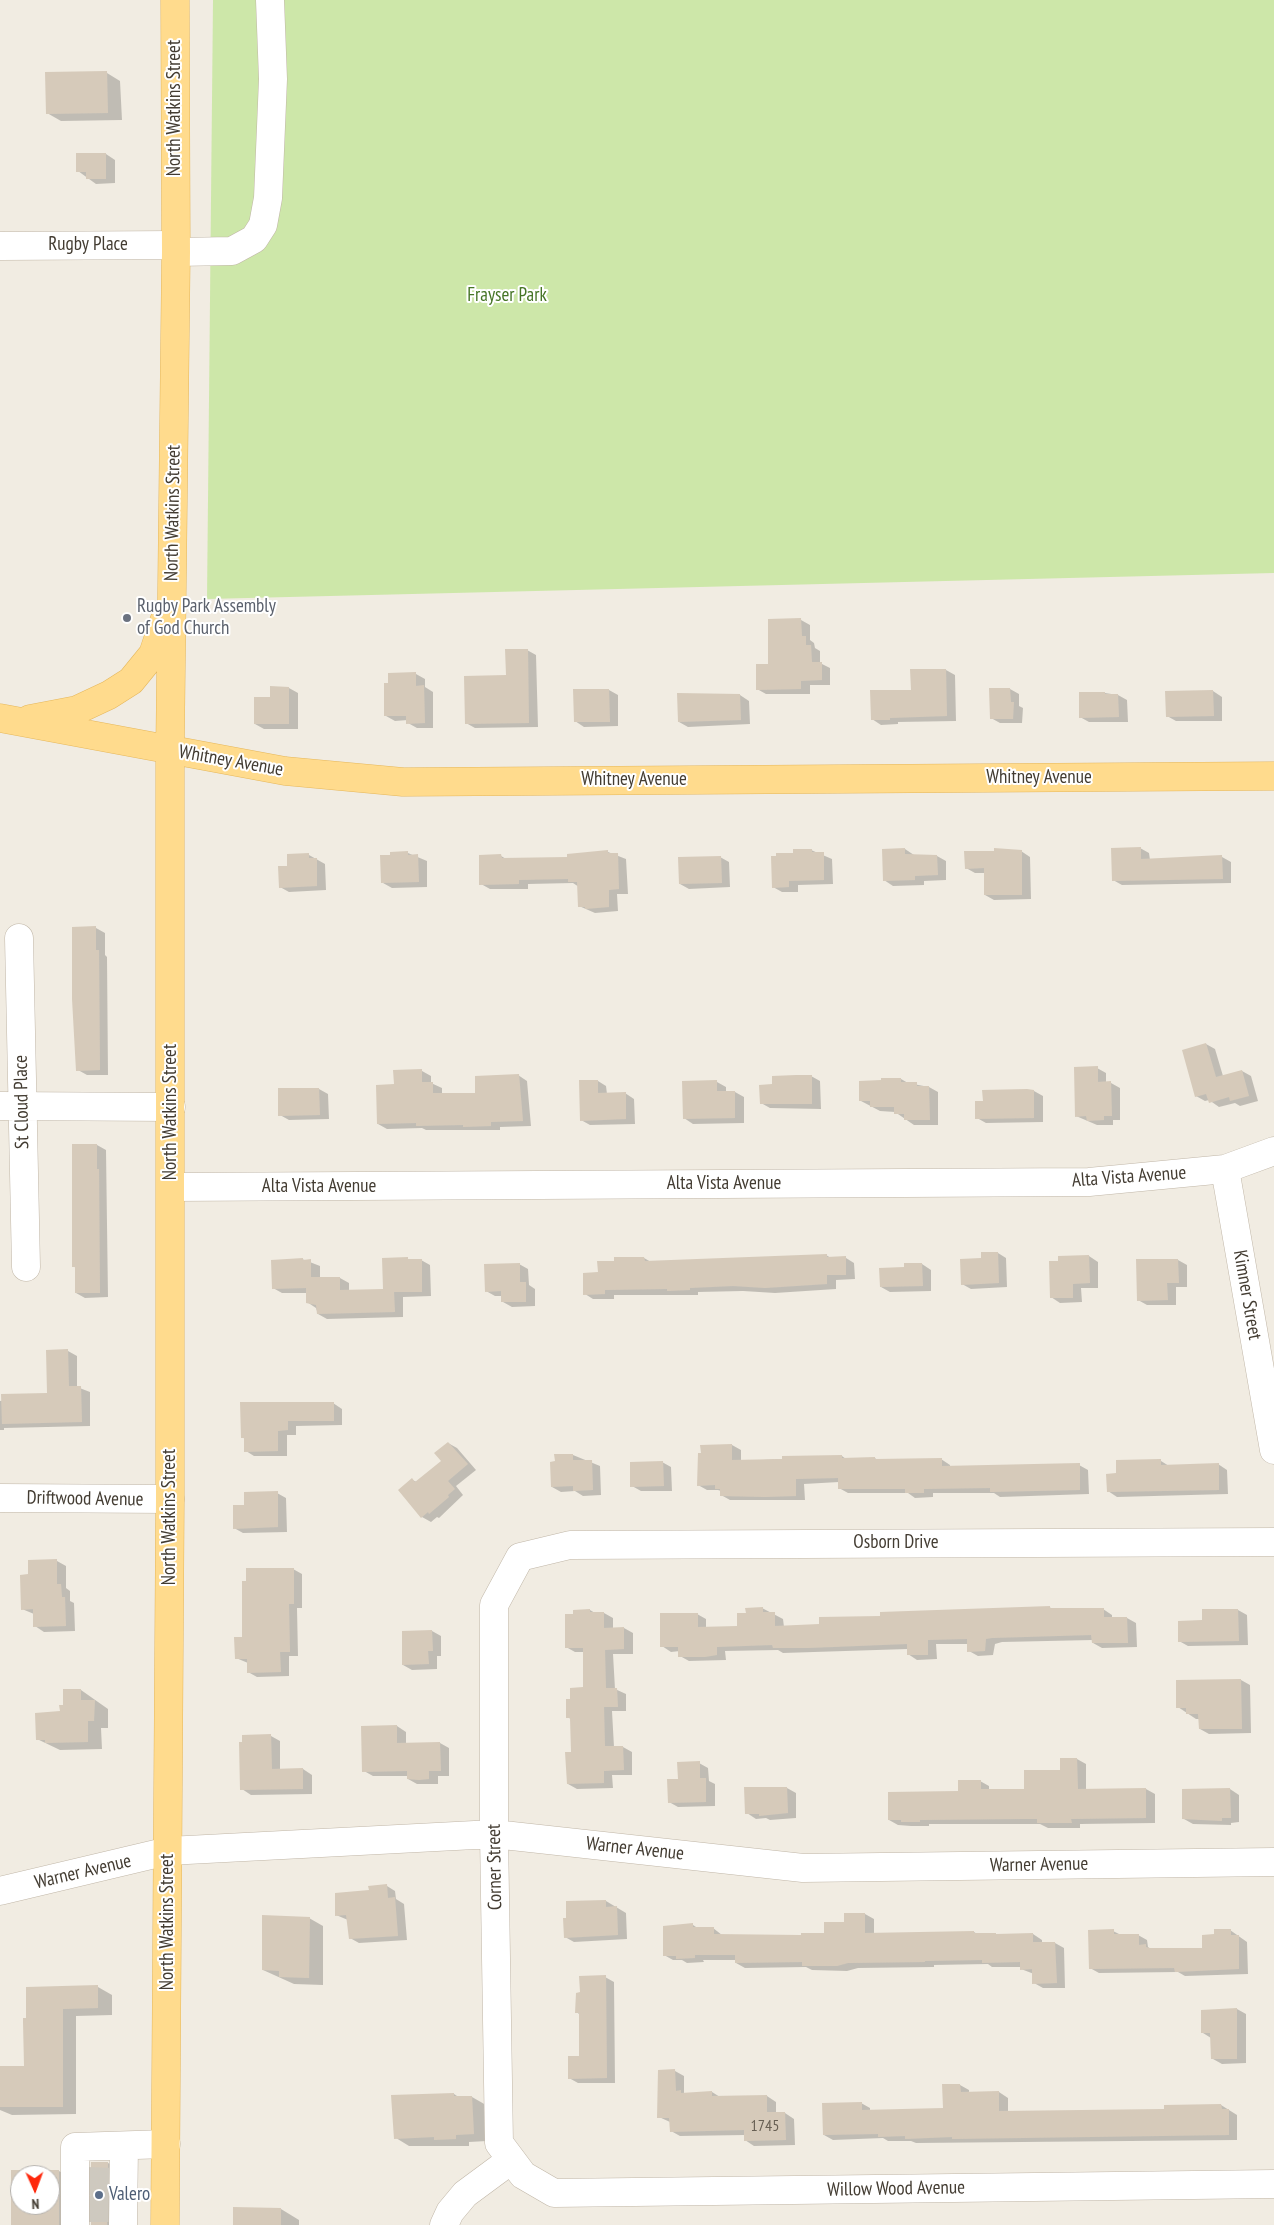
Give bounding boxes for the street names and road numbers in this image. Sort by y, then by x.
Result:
street label: North Watkins Street [164,40,186,176]
street label: Rugby Place [48,234,128,256]
street label: North Watkins Street [160,445,186,581]
street label: Whitney Avenue [177,741,285,781]
street label: Whitney Avenue [986,767,1092,789]
street label: Whitney Avenue [581,769,687,791]
street label: North Watkins Street [160,1044,182,1180]
street label: St Cloud Place [10,1055,34,1149]
street label: Alta Vista Avenue [1071,1162,1187,1192]
street label: Alta Vista Avenue [667,1173,781,1195]
street label: Alta Vista Avenue [262,1176,376,1198]
street label: Kimner Street [1228,1248,1266,1342]
street label: North Watkins Street [159,1449,181,1585]
street label: Driftwood Avenue [26,1487,144,1511]
street label: Osborn Drive [853,1532,939,1554]
street label: Corner Street [483,1824,507,1910]
street label: Warner Avenue [585,1833,685,1865]
street label: Warner Avenue [32,1850,134,1894]
street label: Warner Avenue [990,1853,1088,1877]
street label: North Watkins Street [157,1854,179,1990]
street label: Willow Wood Avenue [827,2176,965,2202]

